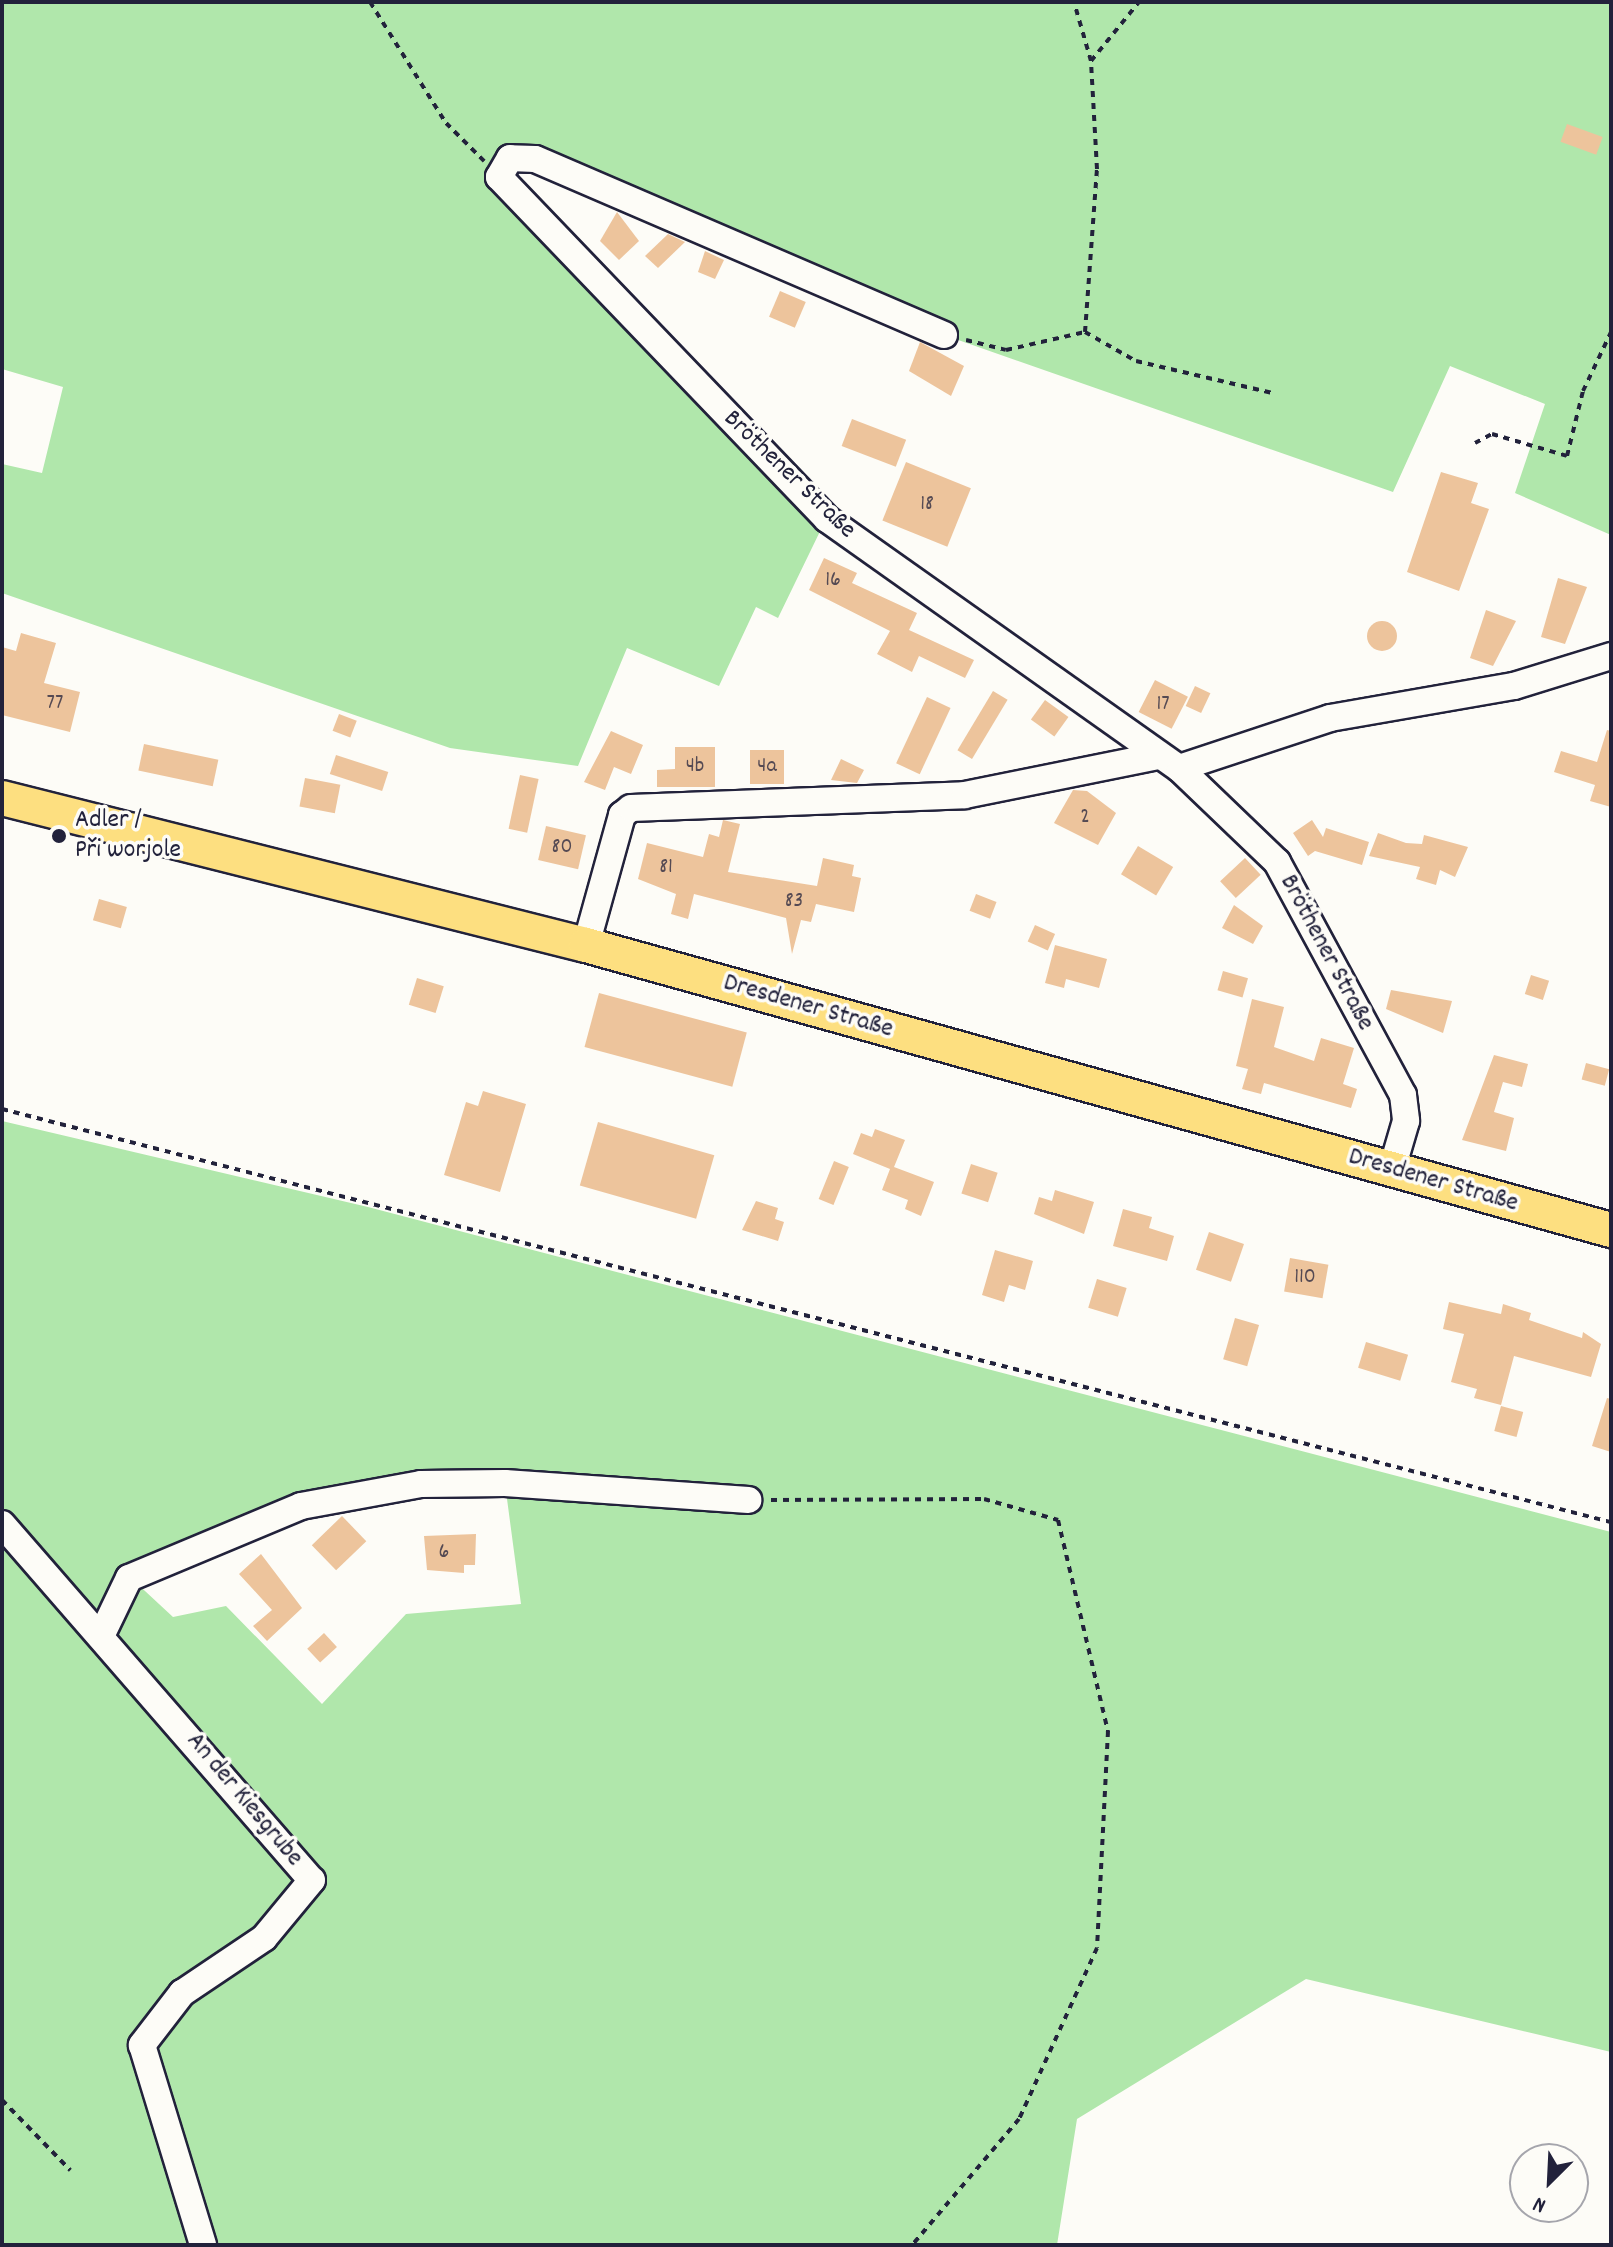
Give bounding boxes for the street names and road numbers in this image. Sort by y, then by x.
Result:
street label: Bröthener Straße [716,404,862,546]
street label: Bröthener Straße [1272,870,1380,1036]
street label: Dresdener Straße [720,968,896,1046]
street label: Dresdener Straße [1345,1142,1521,1220]
street label: An der Kiesgrube [179,1727,309,1873]

